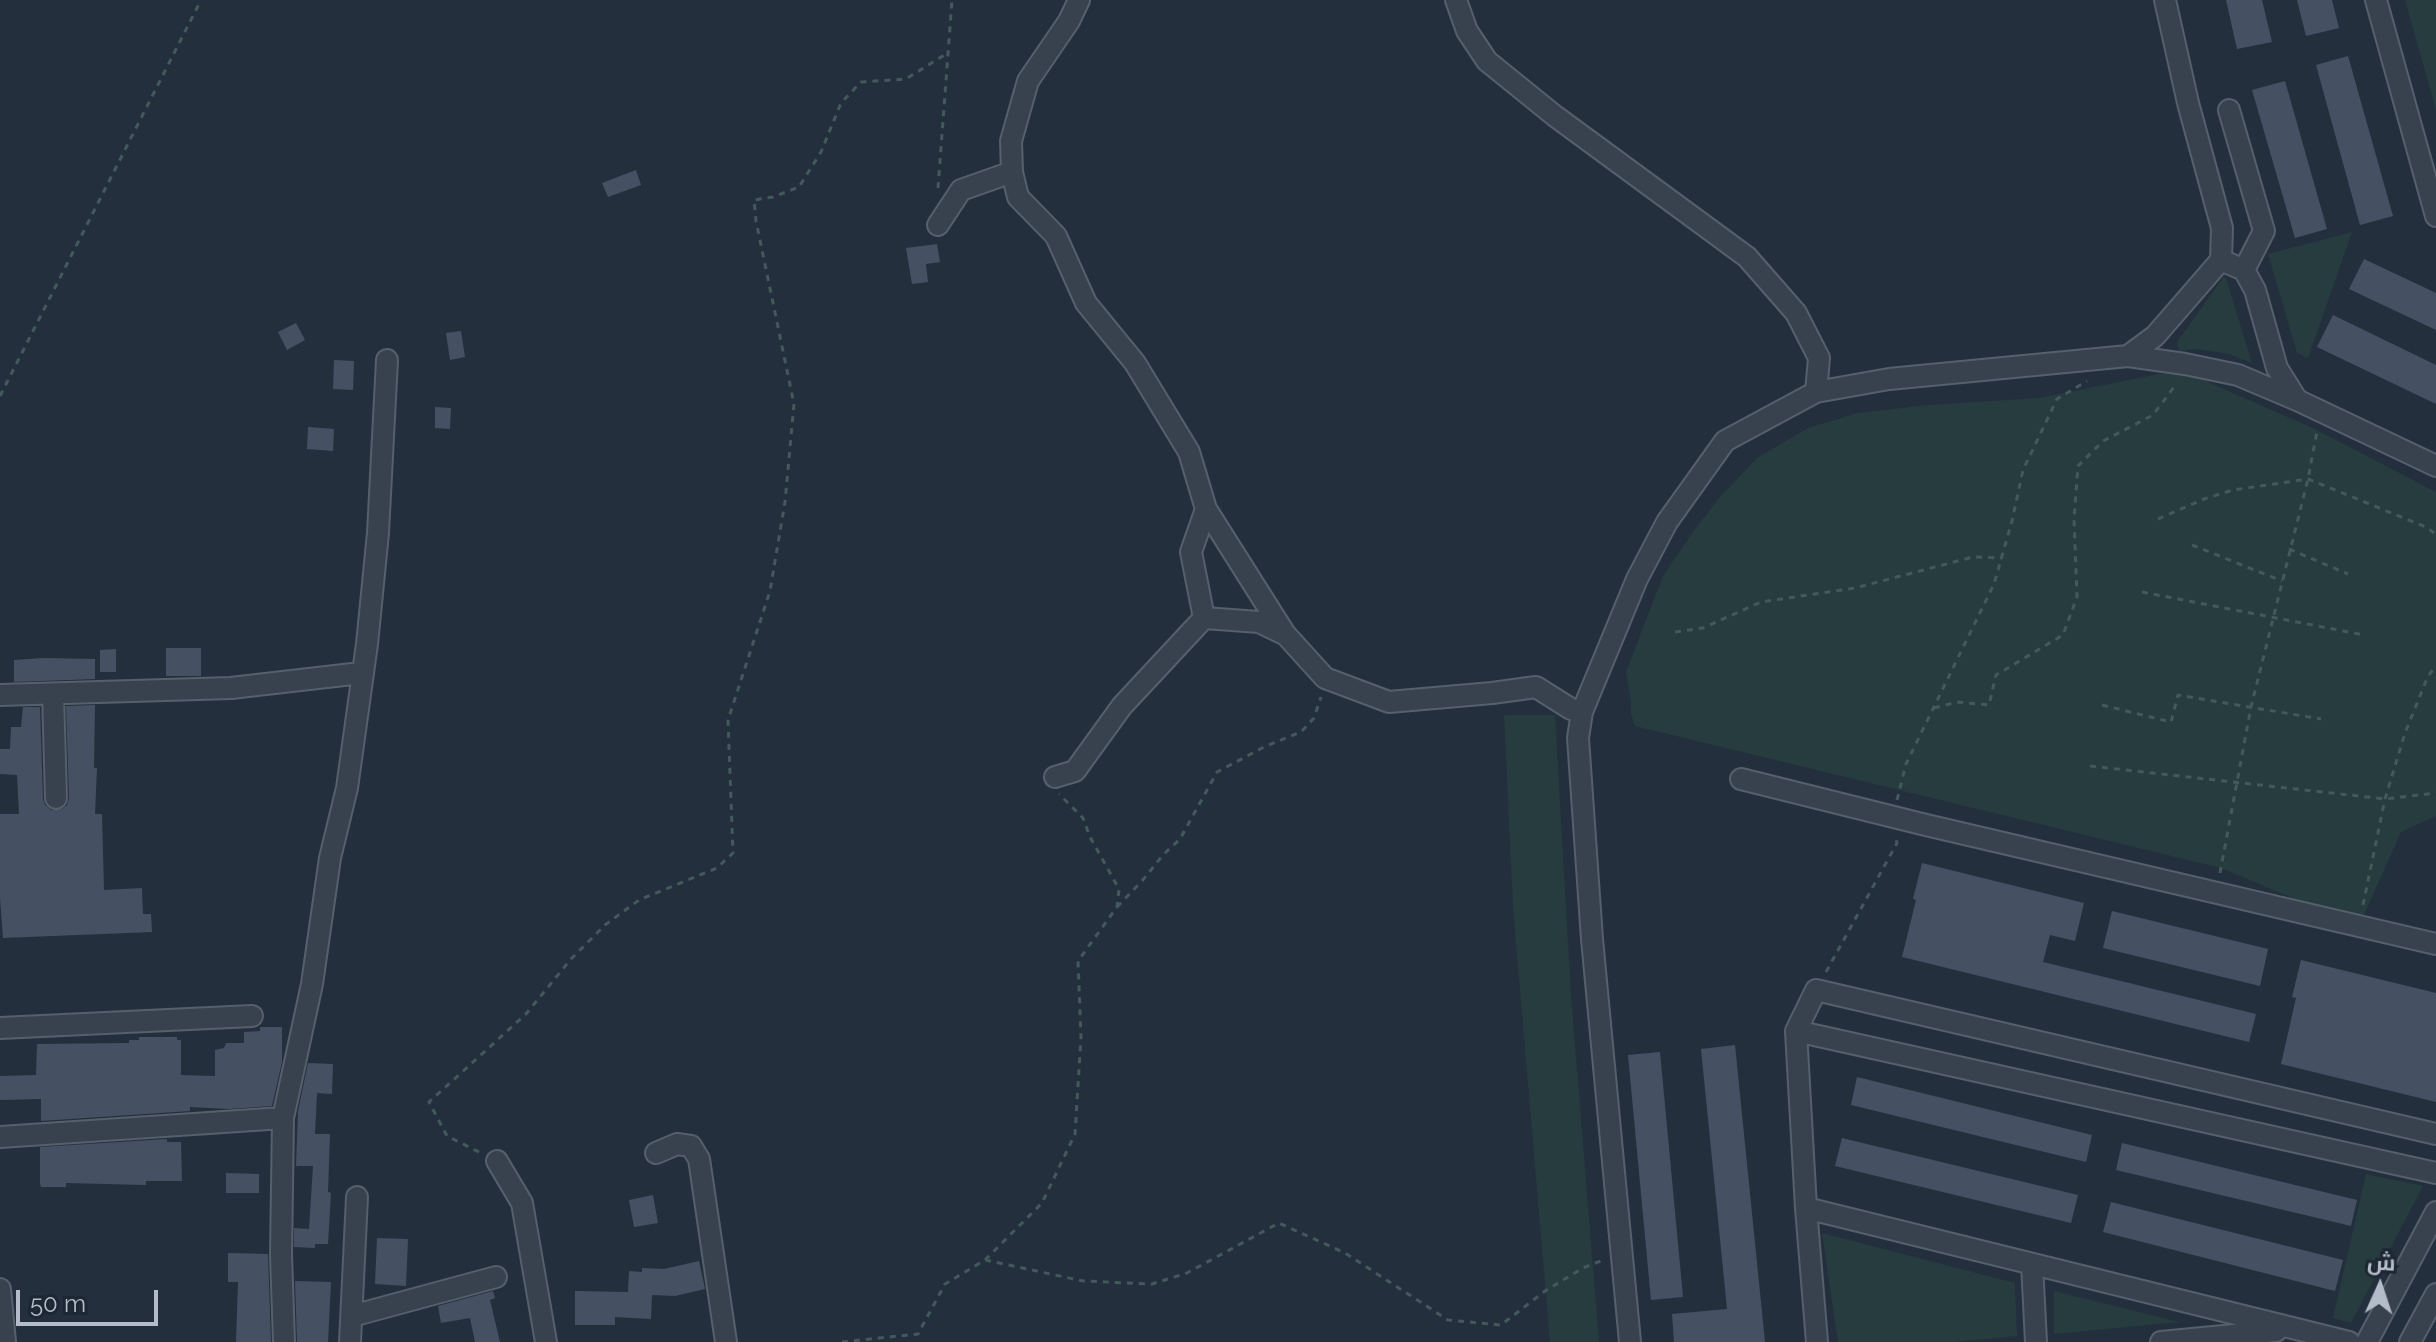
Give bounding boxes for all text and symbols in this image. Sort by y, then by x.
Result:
north arrow [2340,1246,2420,1326]
text: ش [2366,1248,2396,1276]
scale bar [20,1274,162,1324]
text: 50 m [30,1289,86,1318]

